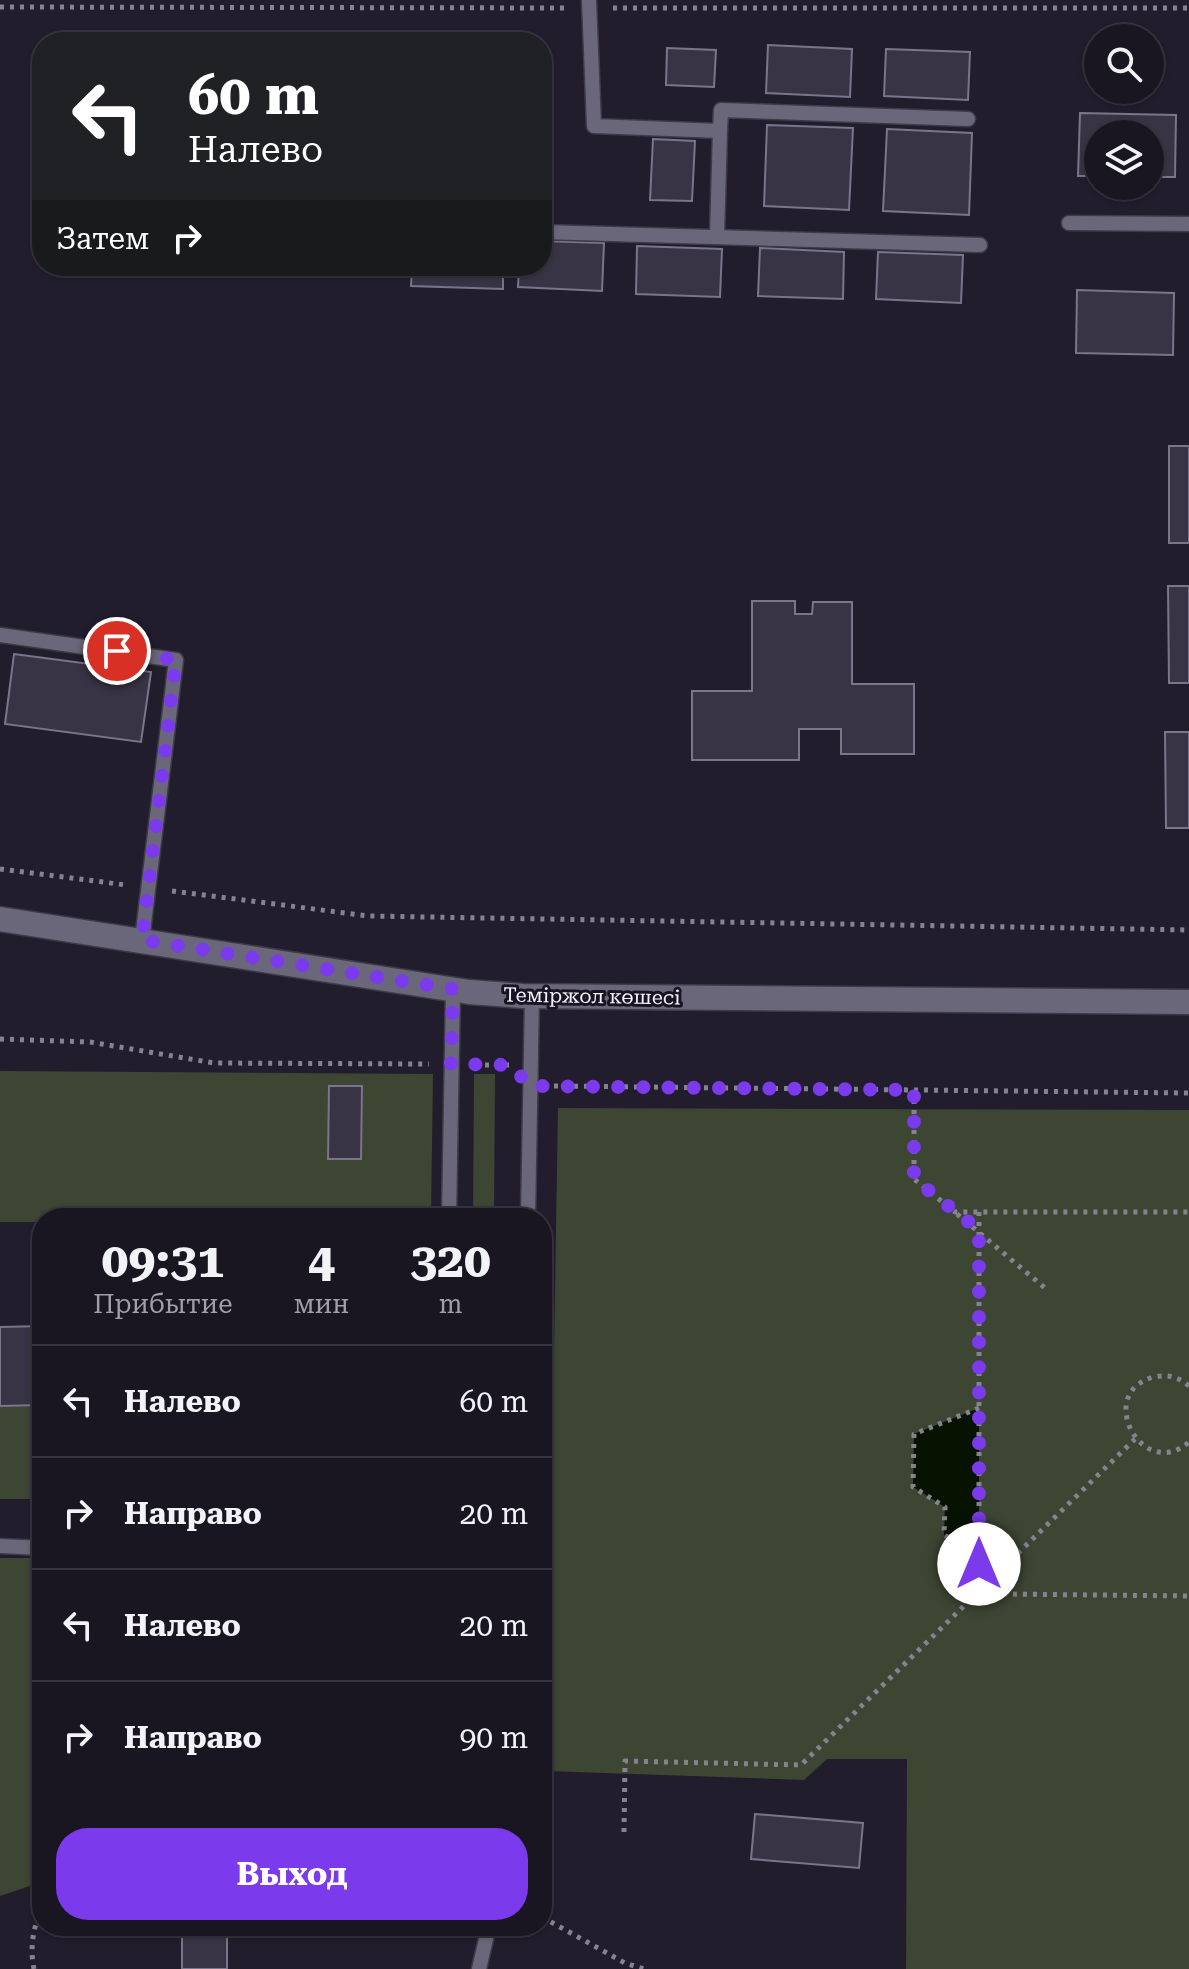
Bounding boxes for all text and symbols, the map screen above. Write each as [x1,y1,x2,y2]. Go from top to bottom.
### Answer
map controls [1084,24,1164,200]
button: search [1084,24,1164,104]
text: 60 m [188,62,319,128]
icon: left [56,64,160,168]
button: layers [1084,120,1164,200]
text: Налево [188,129,323,171]
icon: right [165,216,209,260]
text: Затем [56,221,149,256]
pin [83,617,151,685]
icon: arrive [95,629,139,673]
street label: Теміржол көшесі [503,982,681,1010]
text: 09:31 [102,1233,224,1289]
text: 4 [308,1233,335,1289]
text: 320 [410,1233,491,1289]
text: Прибытие [93,1289,233,1319]
text: мин [294,1289,349,1319]
text: m [439,1289,462,1319]
icon: left [56,1379,100,1423]
text: Налево [124,1384,241,1419]
text: 60 m [459,1384,528,1419]
icon: right [56,1491,100,1535]
text: Направо [124,1496,262,1531]
text: 20 m [459,1496,528,1531]
position arrow [937,1522,1021,1606]
icon: left [56,1603,100,1647]
text: Налево [124,1608,241,1643]
text: 20 m [459,1608,528,1643]
icon: right [56,1715,100,1759]
text: Направо [124,1720,262,1755]
text: 90 m [459,1720,528,1755]
button: Выход [56,1828,528,1920]

